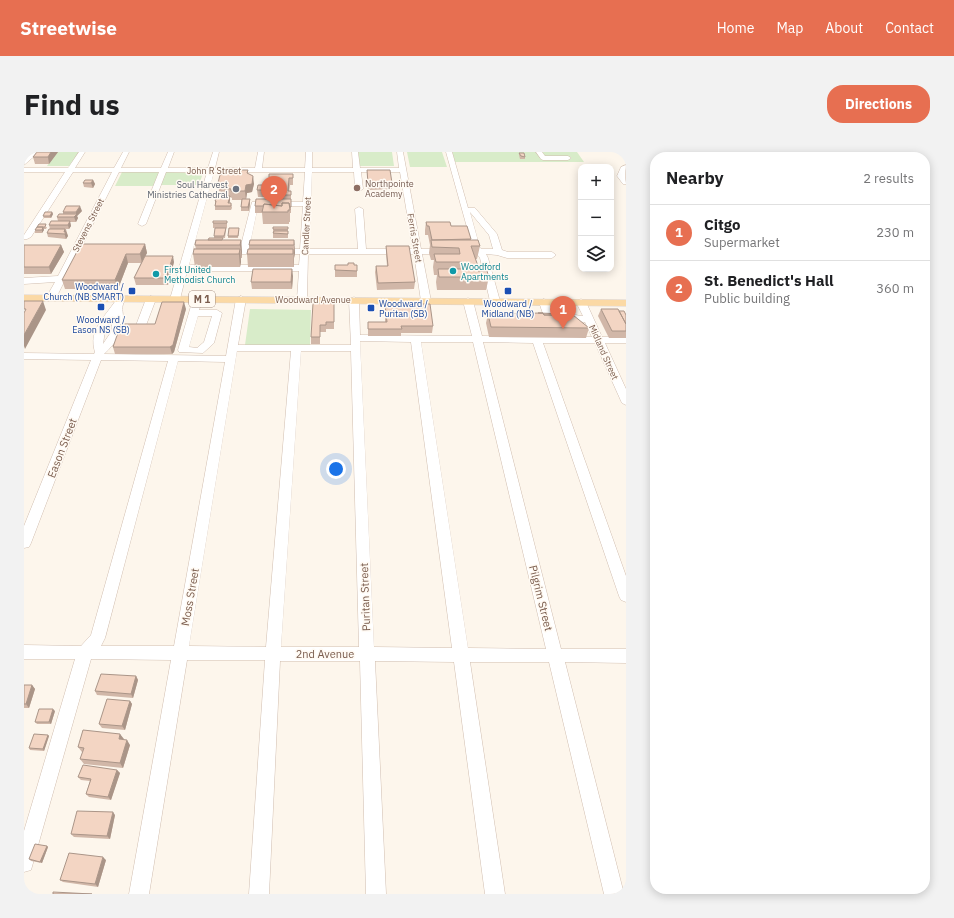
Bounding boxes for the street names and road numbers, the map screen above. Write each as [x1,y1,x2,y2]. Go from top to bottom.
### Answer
street label: John R Street [187,165,241,176]
street label: Stevens Street [70,196,106,254]
street label: Candler Street [299,197,313,255]
street label: Ferris Street [405,213,425,263]
road number: M 1 [189,291,215,307]
street label: Woodward Avenue [275,294,351,305]
street label: Midland Street [587,323,621,381]
street label: Eason Street [44,416,80,480]
street label: Puritan Street [357,562,373,631]
street label: Pilgrim Street [526,564,556,633]
street label: Moss Street [178,567,202,627]
street label: 2nd Avenue [296,647,354,661]

